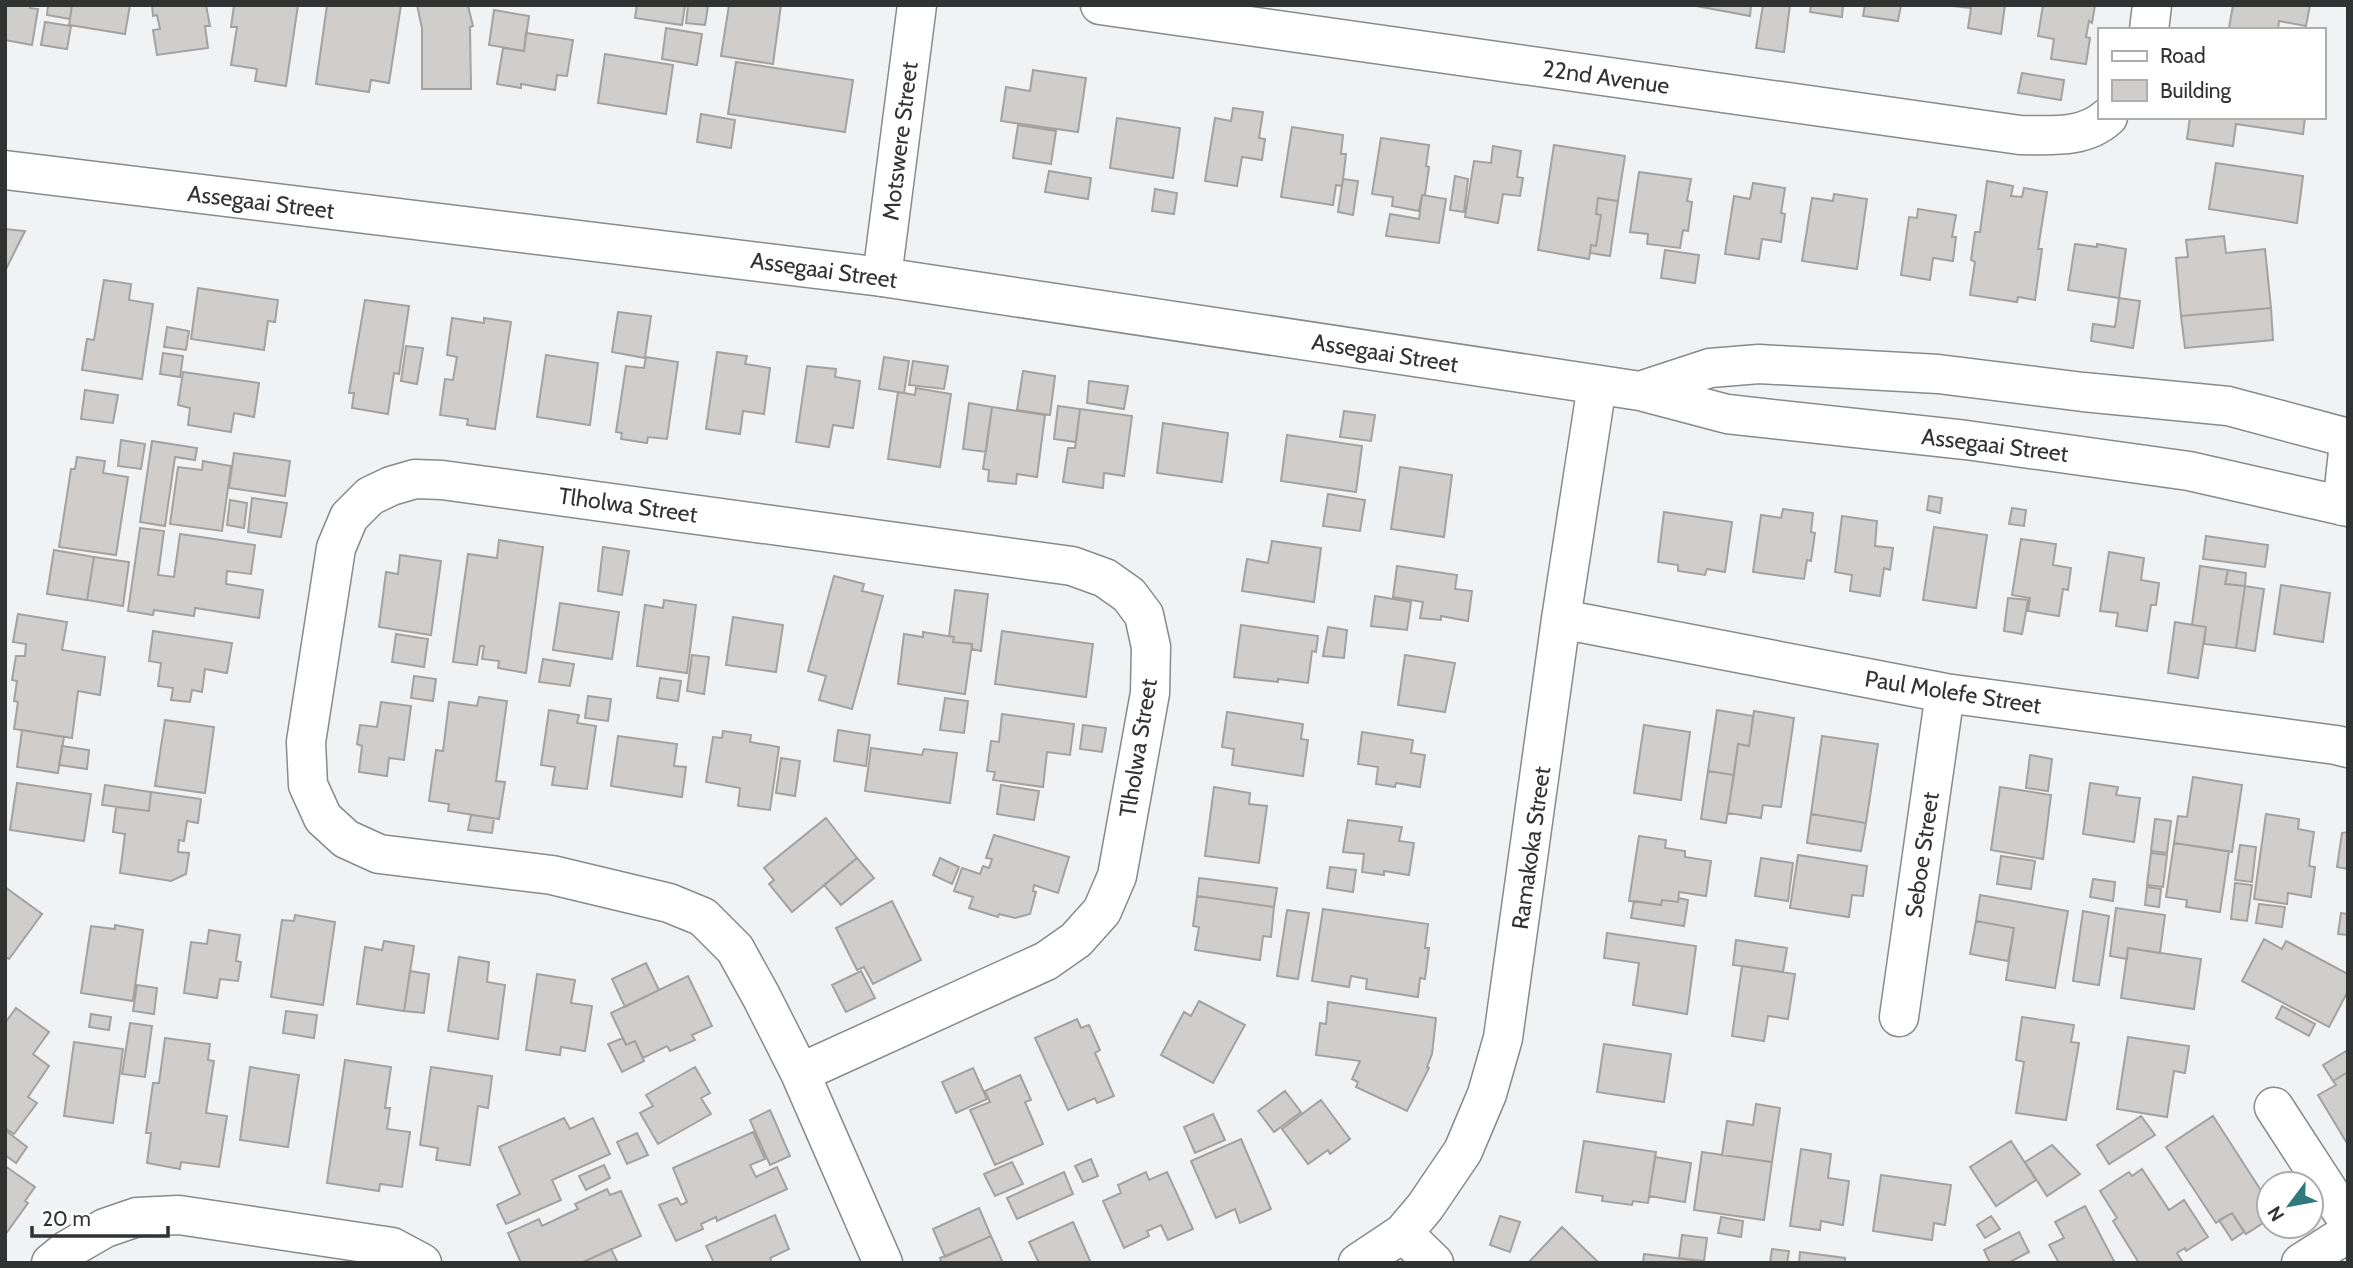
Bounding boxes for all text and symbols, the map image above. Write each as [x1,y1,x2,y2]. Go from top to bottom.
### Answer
legend [2098,28,2325,119]
text: Road [2160,43,2206,68]
street label: 22nd Avenue [1541,54,1671,100]
street label: Motswere Street [876,60,924,222]
text: Building [2160,78,2232,103]
street label: Assegaai Street [186,179,336,225]
street label: Assegaai Street [749,246,899,294]
street label: Assegaai Street [1310,328,1460,378]
street label: Assegaai Street [1920,422,2070,468]
street label: Tlholwa Street [557,481,699,529]
street label: Paul Molefe Street [1863,664,2043,720]
street label: Tlholwa Street [1113,676,1163,819]
street label: Ramakoka Street [1506,765,1556,931]
street label: Seboe Street [1899,790,1945,920]
north arrow [2255,1170,2325,1240]
scale bar [32,1194,168,1238]
text: N [2263,1202,2289,1226]
text: 20 m [42,1206,91,1231]

